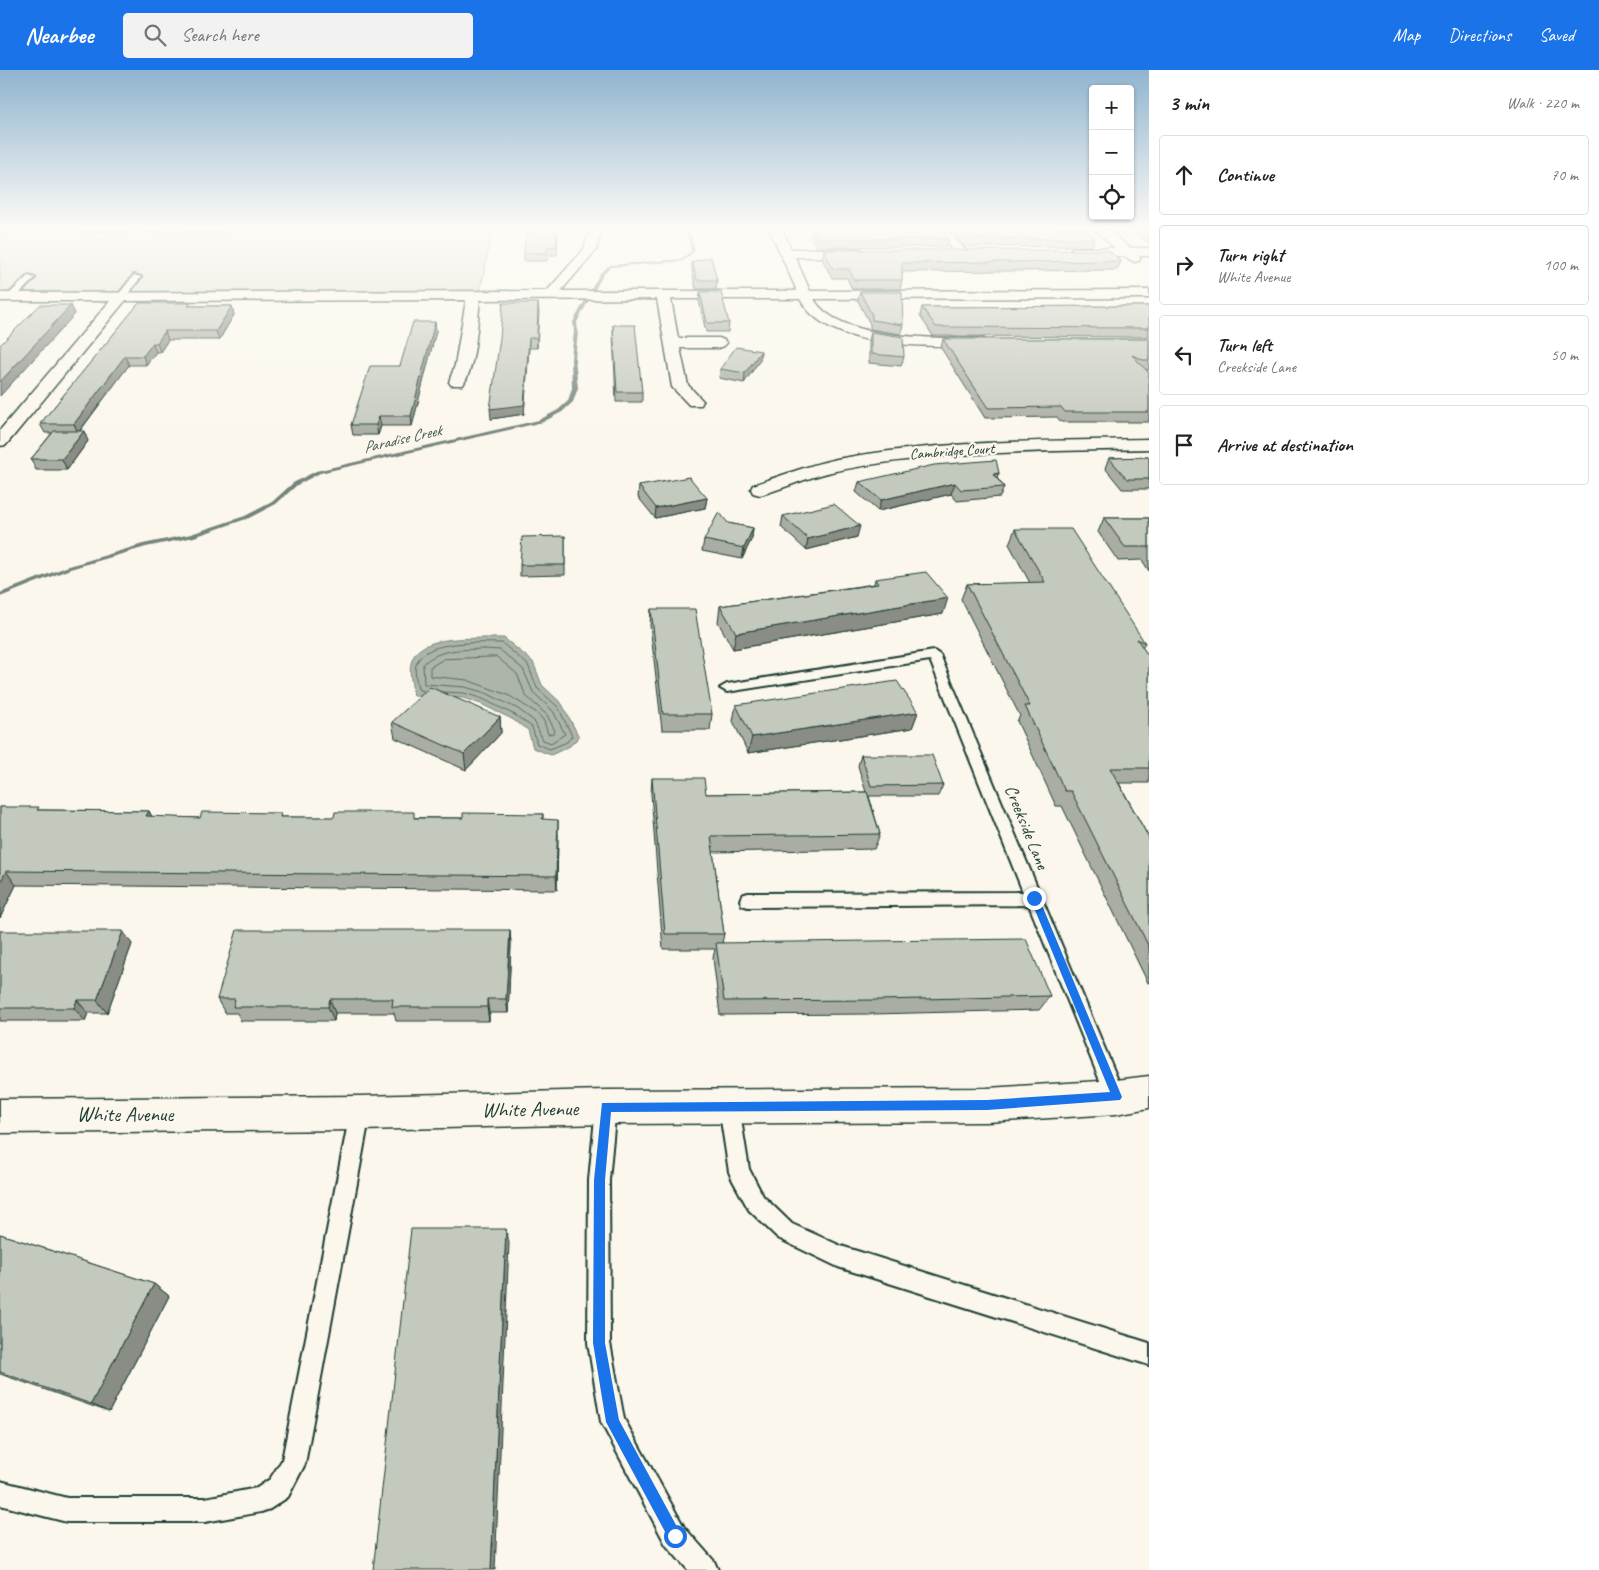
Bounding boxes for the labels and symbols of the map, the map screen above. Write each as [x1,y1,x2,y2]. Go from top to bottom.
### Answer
water label: Paradise Creek [361,420,446,458]
street label: Cambridge Court [909,439,997,464]
street label: Creekside Lane [1000,782,1054,873]
route end [1023,887,1046,910]
street label: White Avenue [482,1095,580,1123]
street label: White Avenue [77,1101,174,1127]
route start [664,1525,687,1548]

